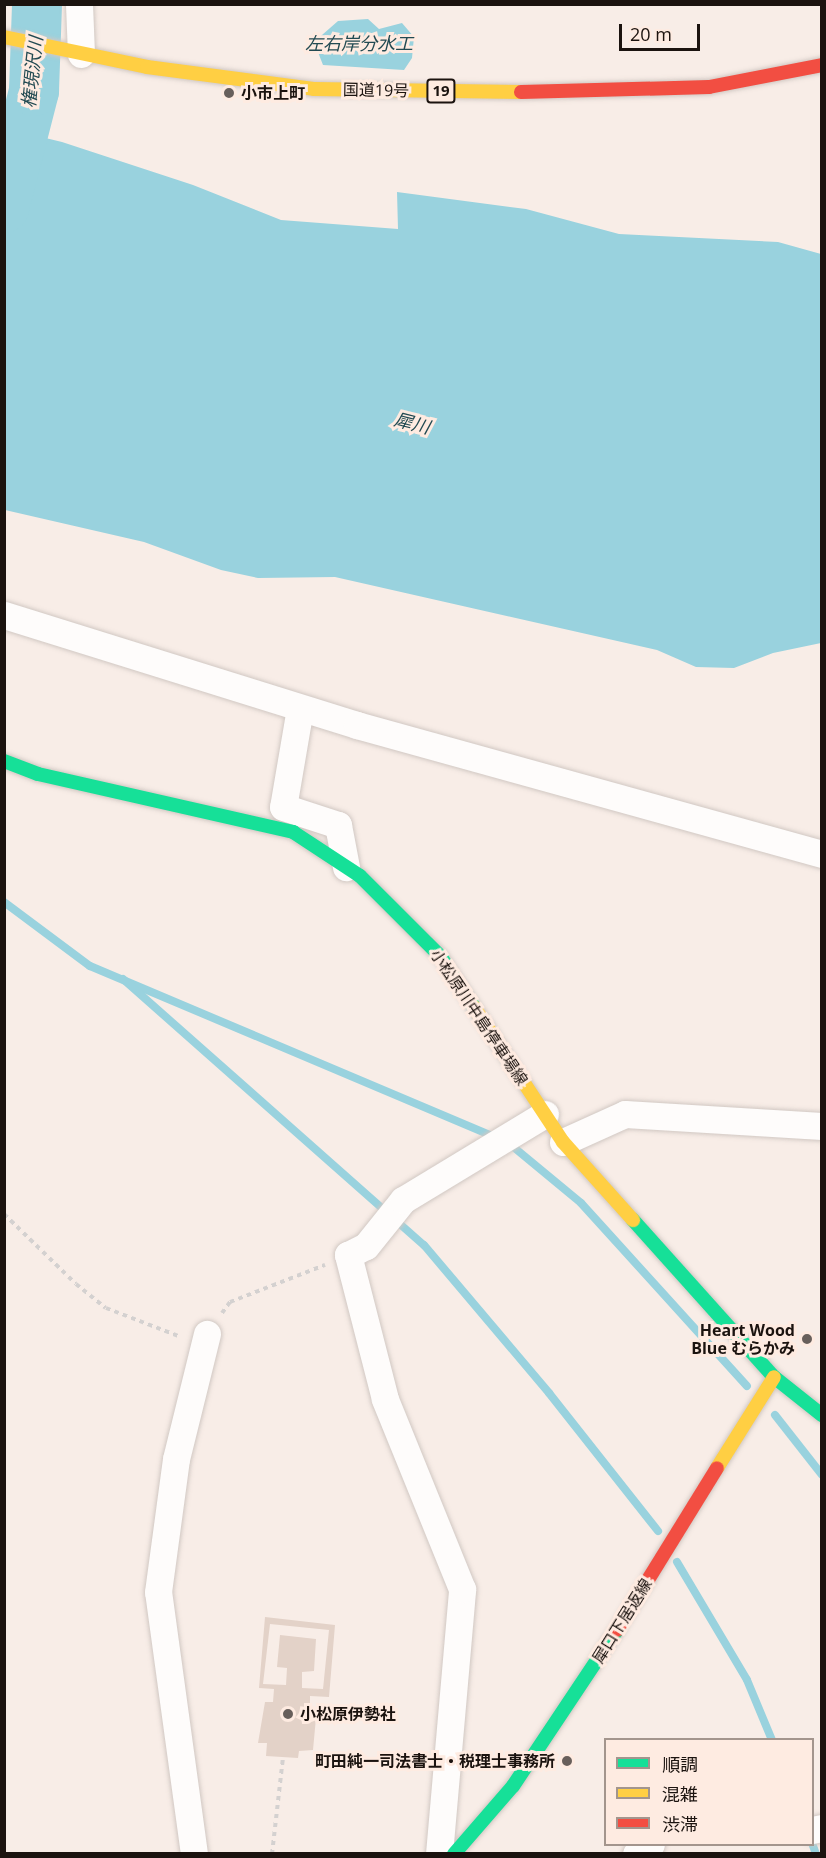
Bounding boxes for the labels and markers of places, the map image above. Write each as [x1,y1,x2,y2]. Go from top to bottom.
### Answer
place label: 小市上町 [241,83,305,103]
marker: 小市上町 [222,86,236,100]
place label: Heart Wood Blue むらかみ [691,1320,795,1358]
marker: Heart Wood Blue むらかみ [800,1332,814,1346]
place label: 小松原伊勢社 [300,1704,396,1724]
marker: 小松原伊勢社 [281,1707,295,1721]
place label: 町田純一司法書士・税理士事務所 [315,1751,555,1771]
marker: 町田純一司法書士・税理士事務所 [560,1754,574,1768]

